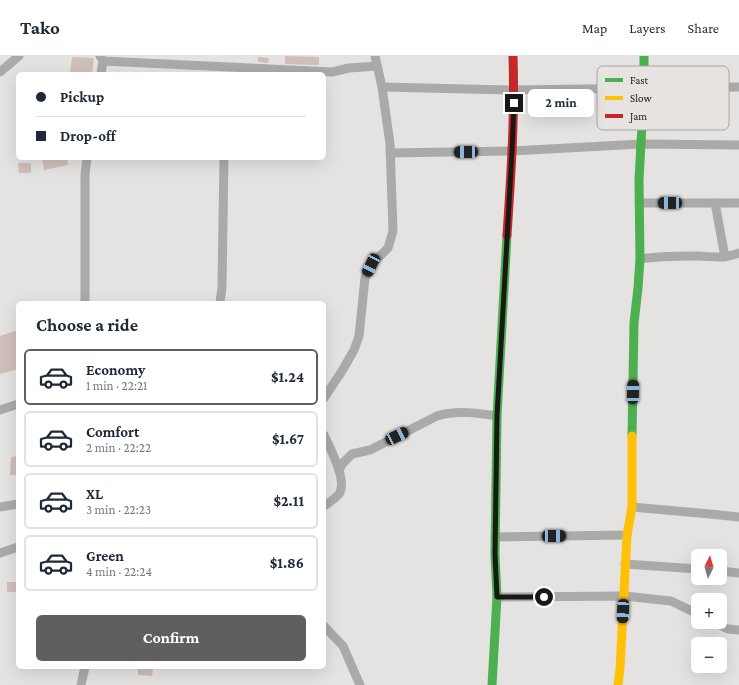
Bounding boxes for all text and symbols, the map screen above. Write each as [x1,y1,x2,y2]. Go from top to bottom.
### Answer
text: Tako [20,17,60,38]
text: Map [582,20,607,36]
text: Layers [629,20,666,36]
text: Share [688,20,719,36]
legend [597,66,729,130]
text: Fast [630,74,649,86]
text: Pickup [60,89,104,105]
callout: 2 min [528,89,594,117]
text: Slow [630,92,652,104]
route end [505,94,523,112]
text: 2 min [545,95,577,110]
text: Jam [629,110,647,123]
text: Drop-off [60,128,116,144]
car [454,146,478,158]
car [658,197,682,209]
car [360,252,382,278]
text: Choose a ride [36,315,138,335]
icon: car [38,359,74,395]
text: Economy [86,362,145,378]
text: $1.24 [271,369,304,385]
text: 1 min · 22:21 [86,378,147,393]
car [627,380,639,404]
icon: car [38,421,74,457]
text: Comfort [86,424,140,440]
car [384,425,410,447]
text: $1.67 [272,431,304,447]
text: 2 min · 22:22 [86,440,151,455]
icon: car [38,483,74,519]
text: XL [86,486,103,502]
text: $2.11 [273,493,304,509]
text: 3 min · 22:23 [86,502,151,517]
car [542,530,566,542]
icon: car [38,545,74,581]
text: Green [86,548,124,564]
north arrow [691,549,727,585]
map controls [691,549,727,673]
text: $1.86 [270,555,304,571]
text: 4 min · 22:24 [86,564,152,579]
route start [535,588,553,606]
button: + [691,593,727,629]
car [616,599,630,623]
button: Confirm [36,615,306,661]
button: − [691,637,727,673]

